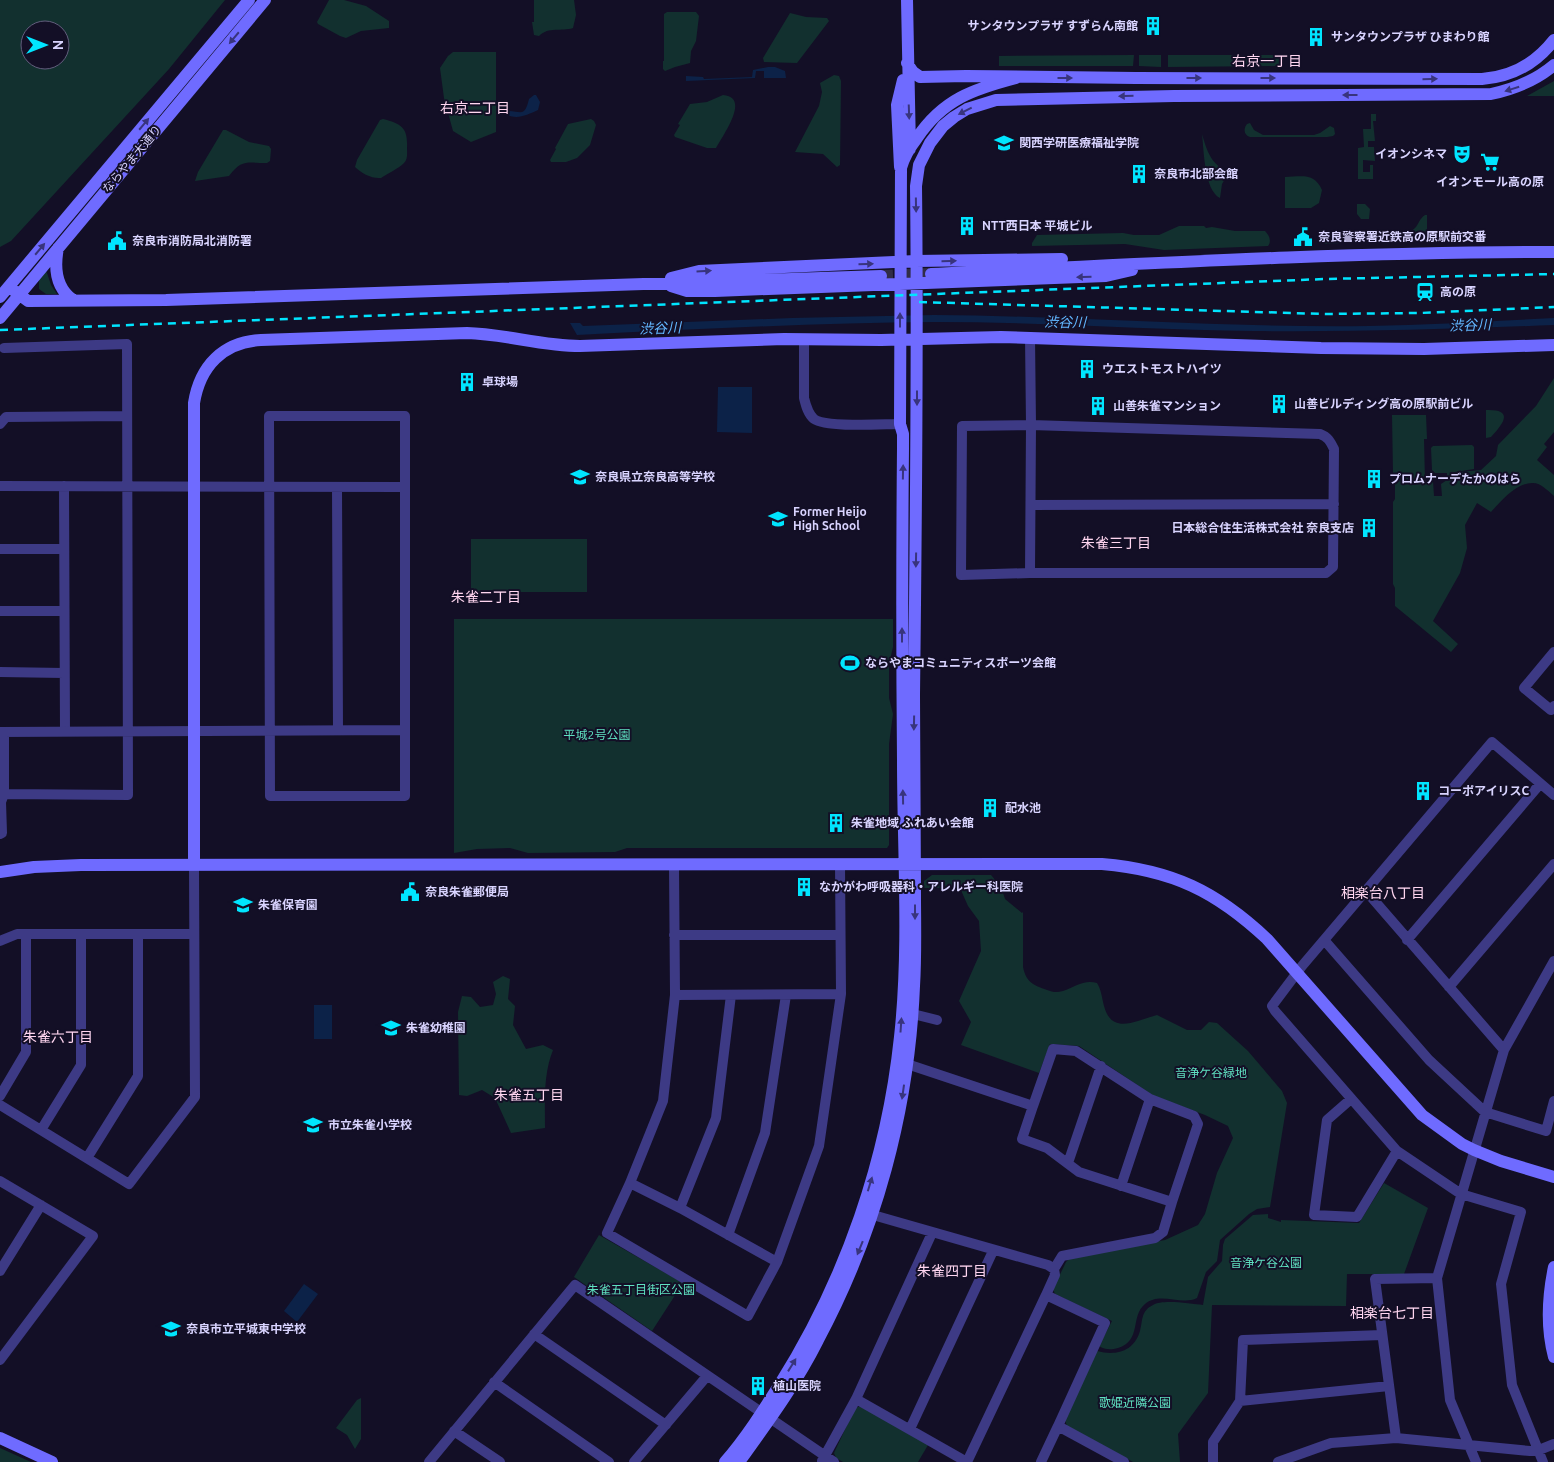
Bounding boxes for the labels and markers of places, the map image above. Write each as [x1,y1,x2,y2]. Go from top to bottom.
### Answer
building icon: サンタウンプラザ すずらん南館 [1142,15,1164,37]
place label: サンタウンプラザ すずらん南館 [968,19,1138,32]
building icon: サンタウンプラザ ひまわり館 [1305,26,1327,48]
place label: サンタウンプラザ ひまわり館 [1331,30,1490,43]
school or university icon: 関西学研医療福祉学院 [993,132,1015,154]
place label: 関西学研医療福祉学院 [1019,136,1139,149]
theatre icon: イオンシネマ [1451,143,1473,165]
place label: イオンシネマ [1375,147,1447,160]
supermarket icon: イオンモール高の原 [1479,151,1501,173]
building icon: 奈良市北部会館 [1128,163,1150,185]
place label: 奈良市北部会館 [1154,167,1238,180]
place label: イオンモール高の原 [1436,175,1544,188]
building icon: NTT西日本 平城ビル [956,215,978,237]
place label: NTT西日本 平城ビル [982,219,1093,232]
public building icon: 奈良警察署近鉄高の原駅前交番 [1292,226,1314,248]
public building icon: 奈良市消防局北消防署 [106,230,128,252]
place label: 奈良警察署近鉄高の原駅前交番 [1318,230,1487,243]
place label: 奈良市消防局北消防署 [132,234,252,247]
station icon: 高の原 [1414,281,1436,303]
place label: 高の原 [1440,285,1476,298]
building icon: ウエストモストハイツ [1076,358,1098,380]
place label: ウエストモストハイツ [1102,362,1222,375]
building icon: 卓球場 [456,371,478,393]
place label: 卓球場 [482,375,518,388]
building icon: 山善ビルディング高の原駅前ビル [1268,393,1290,415]
building icon: 山善朱雀マンション [1087,395,1109,417]
place label: 山善ビルディング高の原駅前ビル [1294,397,1473,410]
place label: 山善朱雀マンション [1113,399,1221,412]
school or university icon: 奈良県立奈良高等学校 [569,466,591,488]
building icon: プロムナーデたかのはら [1363,468,1385,490]
place label: 奈良県立奈良高等学校 [595,470,715,483]
place label: プロムナーデたかのはら [1389,472,1521,485]
place label: Former Heijo High School [793,505,867,532]
school or university icon: Former Heijo High School [767,508,789,530]
building icon: 日本総合住生活株式会社 奈良支店 [1358,517,1380,539]
place label: 日本総合住生活株式会社 奈良支店 [1171,521,1354,534]
sports icon: ならやまコミュニティスポーツ会館 [839,652,861,674]
place label: ならやまコミュニティスポーツ会館 [865,656,1056,669]
building icon: コーポアイリスC [1412,780,1434,802]
place label: コーポアイリスC [1438,784,1529,797]
building icon: 配水池 [979,797,1001,819]
place label: 配水池 [1005,801,1041,814]
building icon: 朱雀地域 ふれあい会館 [825,812,847,834]
place label: 朱雀地域 ふれあい会館 [851,816,974,829]
building icon: なかがわ呼吸器科・アレルギー科医院 [793,876,815,898]
place label: なかがわ呼吸器科・アレルギー科医院 [819,880,1023,893]
public building icon: 奈良朱雀郵便局 [399,881,421,903]
place label: 奈良朱雀郵便局 [425,885,509,898]
school or university icon: 朱雀保育園 [232,894,254,916]
place label: 朱雀保育園 [258,898,318,911]
school or university icon: 朱雀幼稚園 [380,1017,402,1039]
place label: 朱雀幼稚園 [406,1021,466,1034]
school or university icon: 市立朱雀小学校 [302,1114,324,1136]
place label: 市立朱雀小学校 [328,1118,412,1131]
school or university icon: 奈良市立平城東中学校 [160,1318,182,1340]
place label: 奈良市立平城東中学校 [186,1322,306,1335]
building icon: 植山医院 [747,1375,769,1397]
place label: 植山医院 [773,1379,821,1392]

